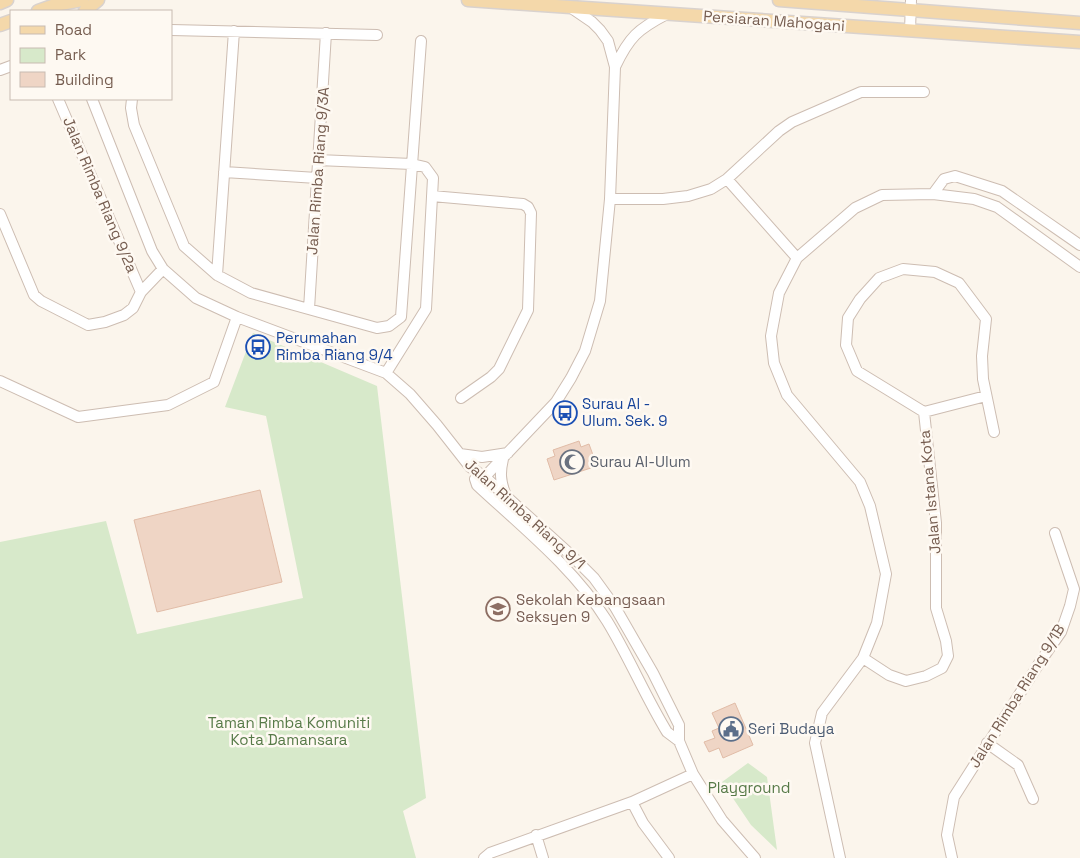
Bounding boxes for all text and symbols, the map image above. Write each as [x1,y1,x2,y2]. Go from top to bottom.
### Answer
street label: Persiaran Mahogani [703,6,845,35]
legend [10,10,172,100]
text: Road [55,20,92,39]
text: Park [55,45,86,64]
text: Building [55,70,114,89]
street label: Jalan Rimba Riang 9/3A [302,86,333,256]
street label: Jalan Rimba Riang 9/2a [59,114,142,276]
place label: Perumahan Rimba Riang 9/4 [276,328,393,364]
bus stop icon: Perumahan Rimba Riang 9/4 [245,334,271,360]
place label: Surau Al - Ulum. Sek. 9 [582,394,667,430]
bus stop icon: Surau Al - Ulum. Sek. 9 [552,400,578,426]
street label: Jalan Istana Kota [915,429,944,555]
mosque icon: Surau Al-Ulum [559,449,585,475]
place label: Surau Al-Ulum [590,452,691,471]
street label: Jalan Rimba Riang 9/1 [461,454,590,573]
place label: Sekolah Kebangsaan Seksyen 9 [516,590,666,626]
school or university icon: Sekolah Kebangsaan Seksyen 9 [485,596,511,622]
street label: Jalan Rimba Riang 9/1B [965,620,1069,771]
park label: Taman Rimba Komuniti Kota Damansara [208,713,370,749]
public building icon: Seri Budaya [718,716,744,742]
place label: Seri Budaya [748,719,835,738]
park label: Playground [708,778,790,797]

